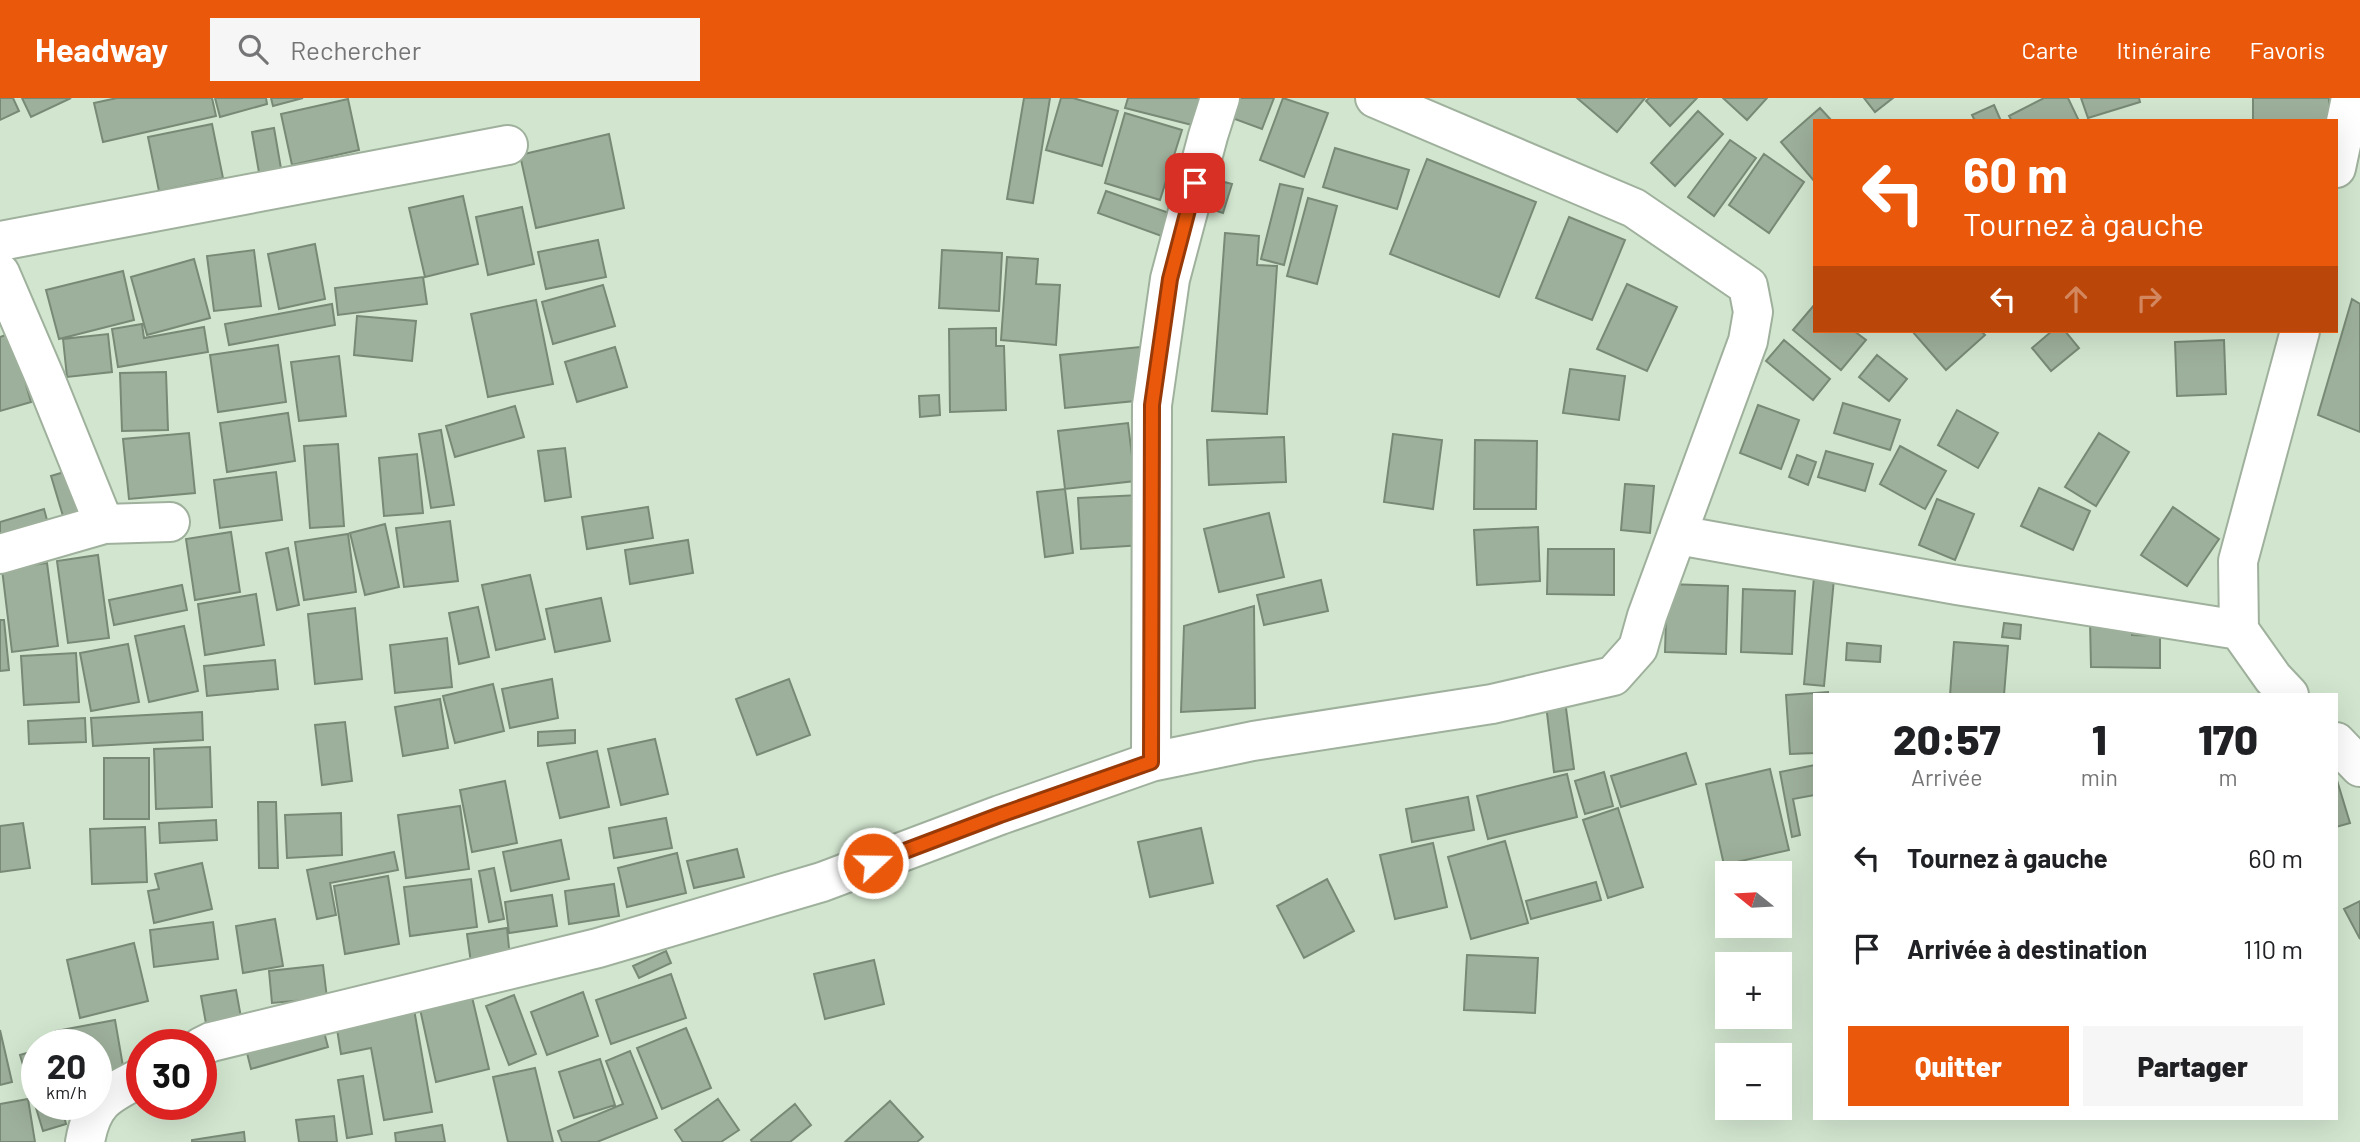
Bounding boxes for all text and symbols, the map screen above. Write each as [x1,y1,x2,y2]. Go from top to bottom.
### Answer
search box [210,18,700,81]
text: Headway [35,29,168,69]
icon: search [234,30,272,68]
text: Rechercher [290,34,421,65]
text: Carte [2022,35,2078,64]
text: Itinéraire [2116,35,2212,64]
text: Favoris [2250,35,2325,64]
text: 60 m [1963,144,2068,203]
icon: left [1848,147,1939,238]
pin [1165,153,1225,213]
icon: arrive [1176,164,1214,202]
text: Tournez à gauche [1963,204,2204,242]
icon: left [1984,280,2022,318]
icon: ahead [2057,280,2095,318]
icon: right [2130,280,2168,318]
text: 20:57 [1893,713,2001,763]
text: 1 [2092,713,2107,763]
text: 170 [2198,713,2258,763]
text: Arrivée [1911,763,1983,791]
text: min [2081,763,2118,791]
text: m [2218,763,2237,791]
position arrow [836,826,910,900]
icon: left [1848,839,1886,877]
text: Tournez à gauche [1907,842,2108,873]
text: 60 m [2248,842,2303,873]
north arrow [1715,861,1792,938]
map controls [1715,861,1792,1120]
icon: arrive [1848,930,1886,968]
text: Arrivée à destination [1907,933,2147,964]
text: 110 m [2243,933,2303,964]
button: + [1715,952,1792,1029]
button: Quitter [1848,1026,2069,1106]
button: Partager [2083,1026,2303,1106]
speed limit sign: 30 [126,1029,217,1120]
button: − [1715,1043,1792,1120]
text: 20 [47,1044,86,1086]
text: km/h [46,1081,87,1103]

